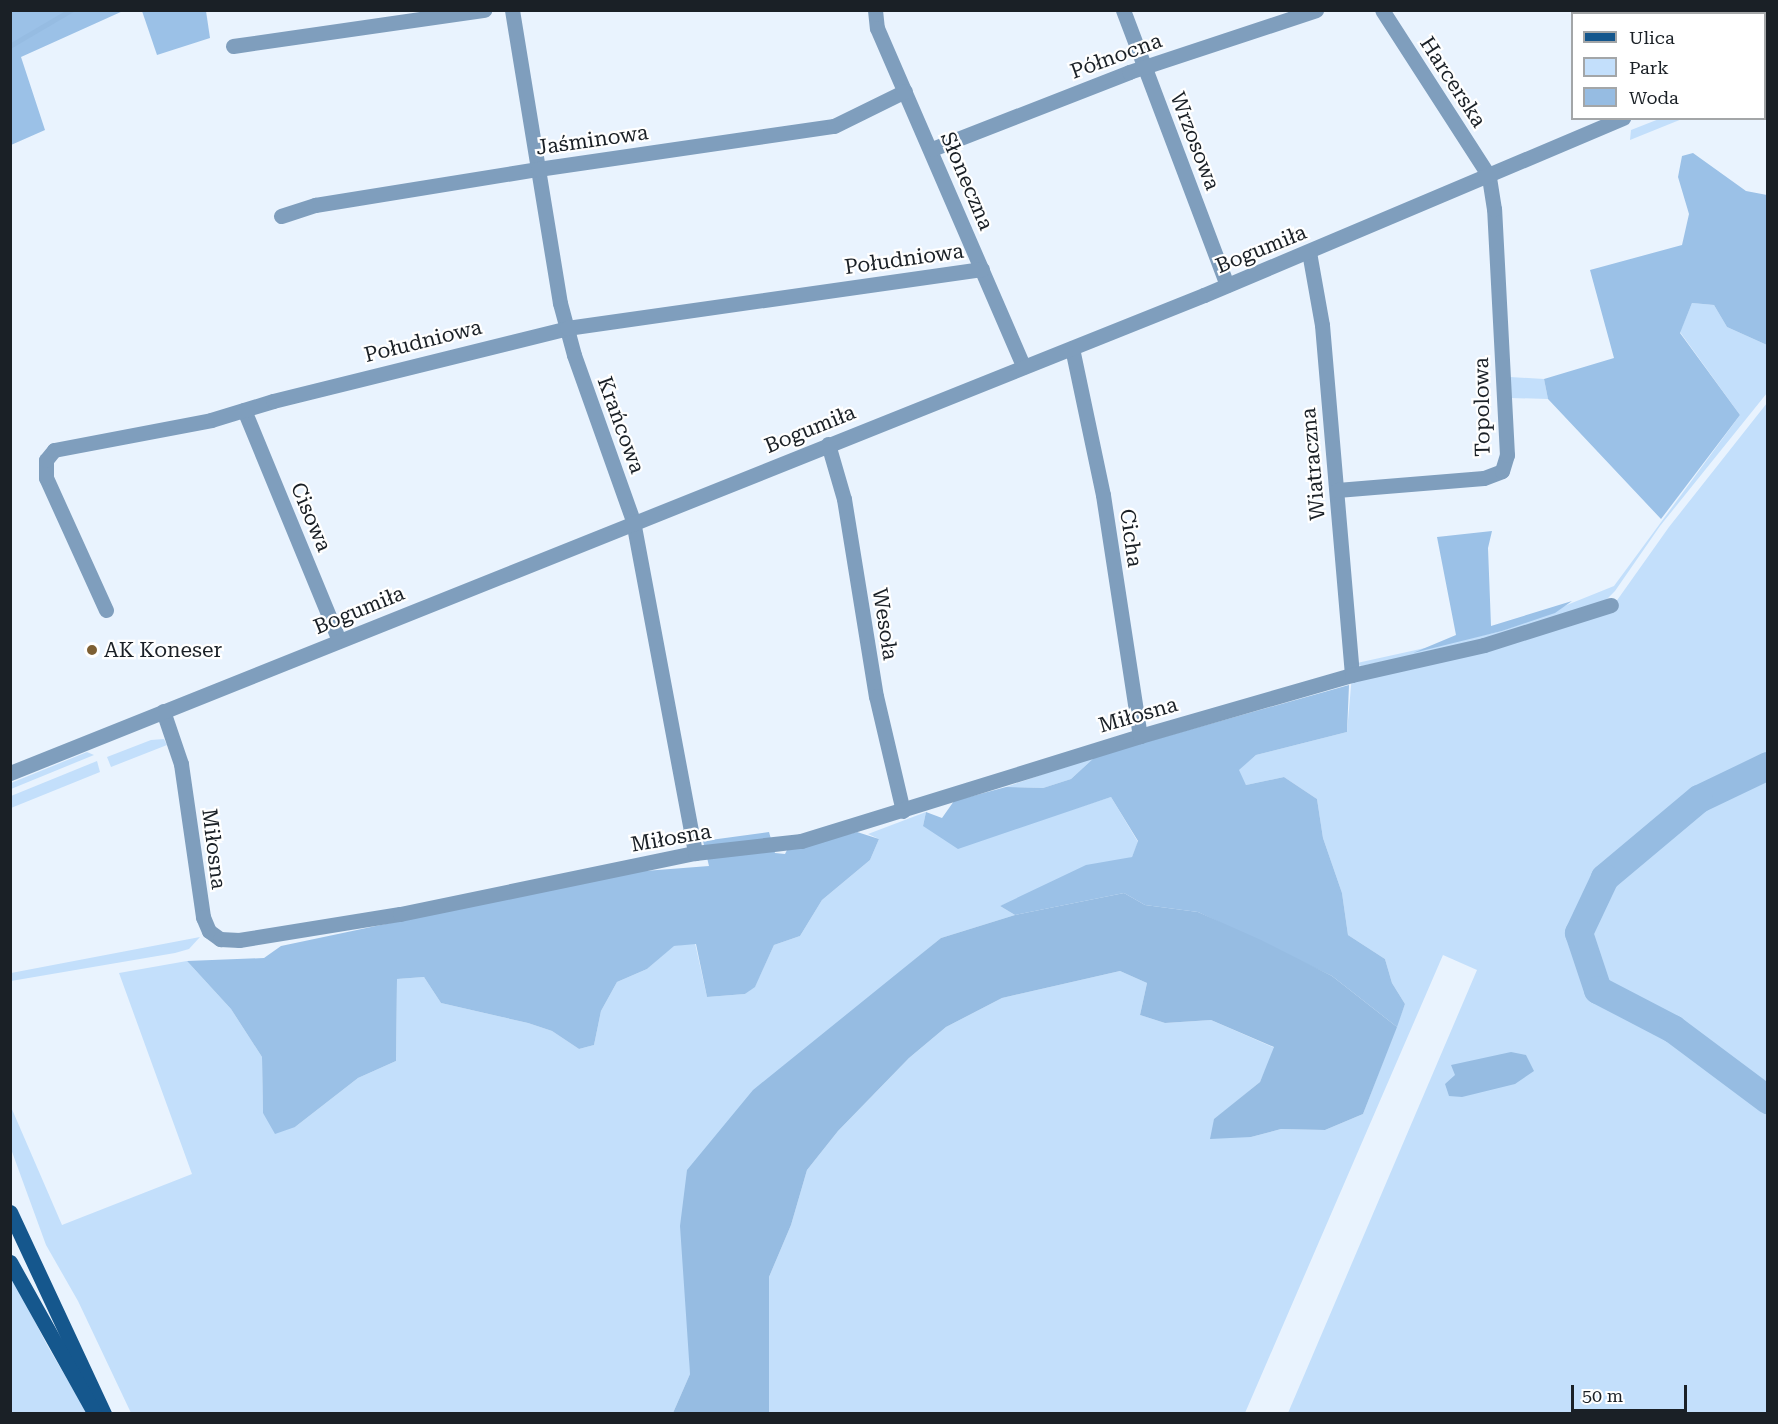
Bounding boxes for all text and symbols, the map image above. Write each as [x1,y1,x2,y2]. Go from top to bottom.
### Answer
legend [1571,12,1766,120]
text: Ulica [1629,27,1675,48]
street label: Północna [1067,28,1165,84]
street label: Harcerska [1414,32,1492,132]
text: Park [1629,57,1669,78]
text: Woda [1629,87,1679,108]
street label: Wrzosowa [1165,88,1225,194]
street label: Jaśminowa [534,120,650,160]
street label: Słoneczna [935,128,999,234]
street label: Bogumiła [1212,219,1310,279]
street label: Południowa [843,238,965,280]
street label: Południowa [362,314,484,368]
street label: Topolowa [1469,357,1495,457]
street label: Krańcowa [592,373,650,477]
street label: Bogumiła [761,399,859,459]
street label: Wiatraczna [1296,407,1330,521]
street label: Cisowa [285,479,337,555]
street label: Cicha [1114,507,1148,569]
street label: Bogumiła [310,580,408,640]
street label: Wesoła [867,586,903,662]
place label: AK Koneser [104,637,222,663]
marker: AK Koneser [85,643,99,657]
street label: Miłosna [1096,692,1180,738]
street label: Miłosna [197,807,231,891]
street label: Miłosna [629,819,713,857]
scale bar [1574,1373,1690,1411]
text: 50 m [1582,1385,1623,1406]

